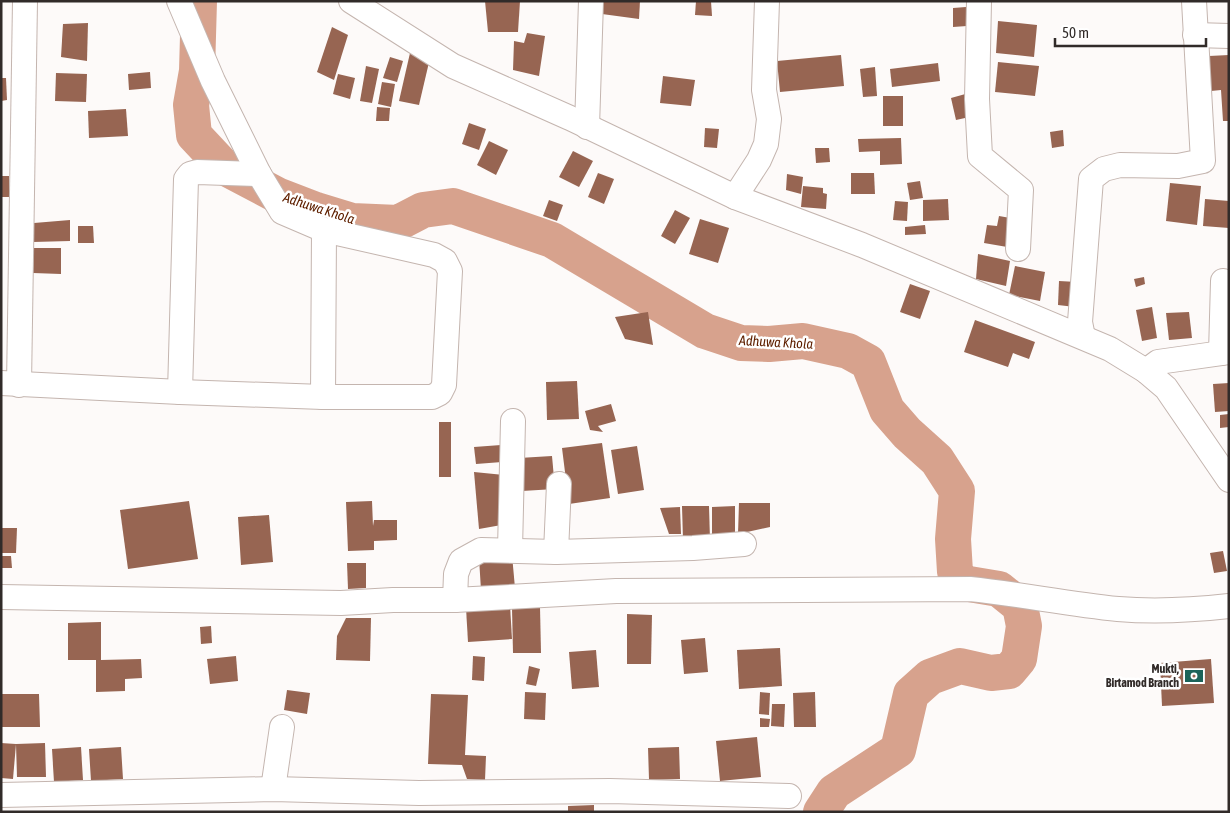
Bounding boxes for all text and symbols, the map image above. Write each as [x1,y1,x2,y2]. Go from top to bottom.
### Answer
scale bar [1055,15,1206,47]
text: 50 m [1062,24,1089,41]
water label: Adhuwa Khola [280,189,357,227]
water label: Adhuwa Khola [738,332,814,352]
place label: Mukti, Birtamod Branch [1106,662,1179,690]
bank icon: Mukti, Birtamod Branch [1183,665,1205,687]

